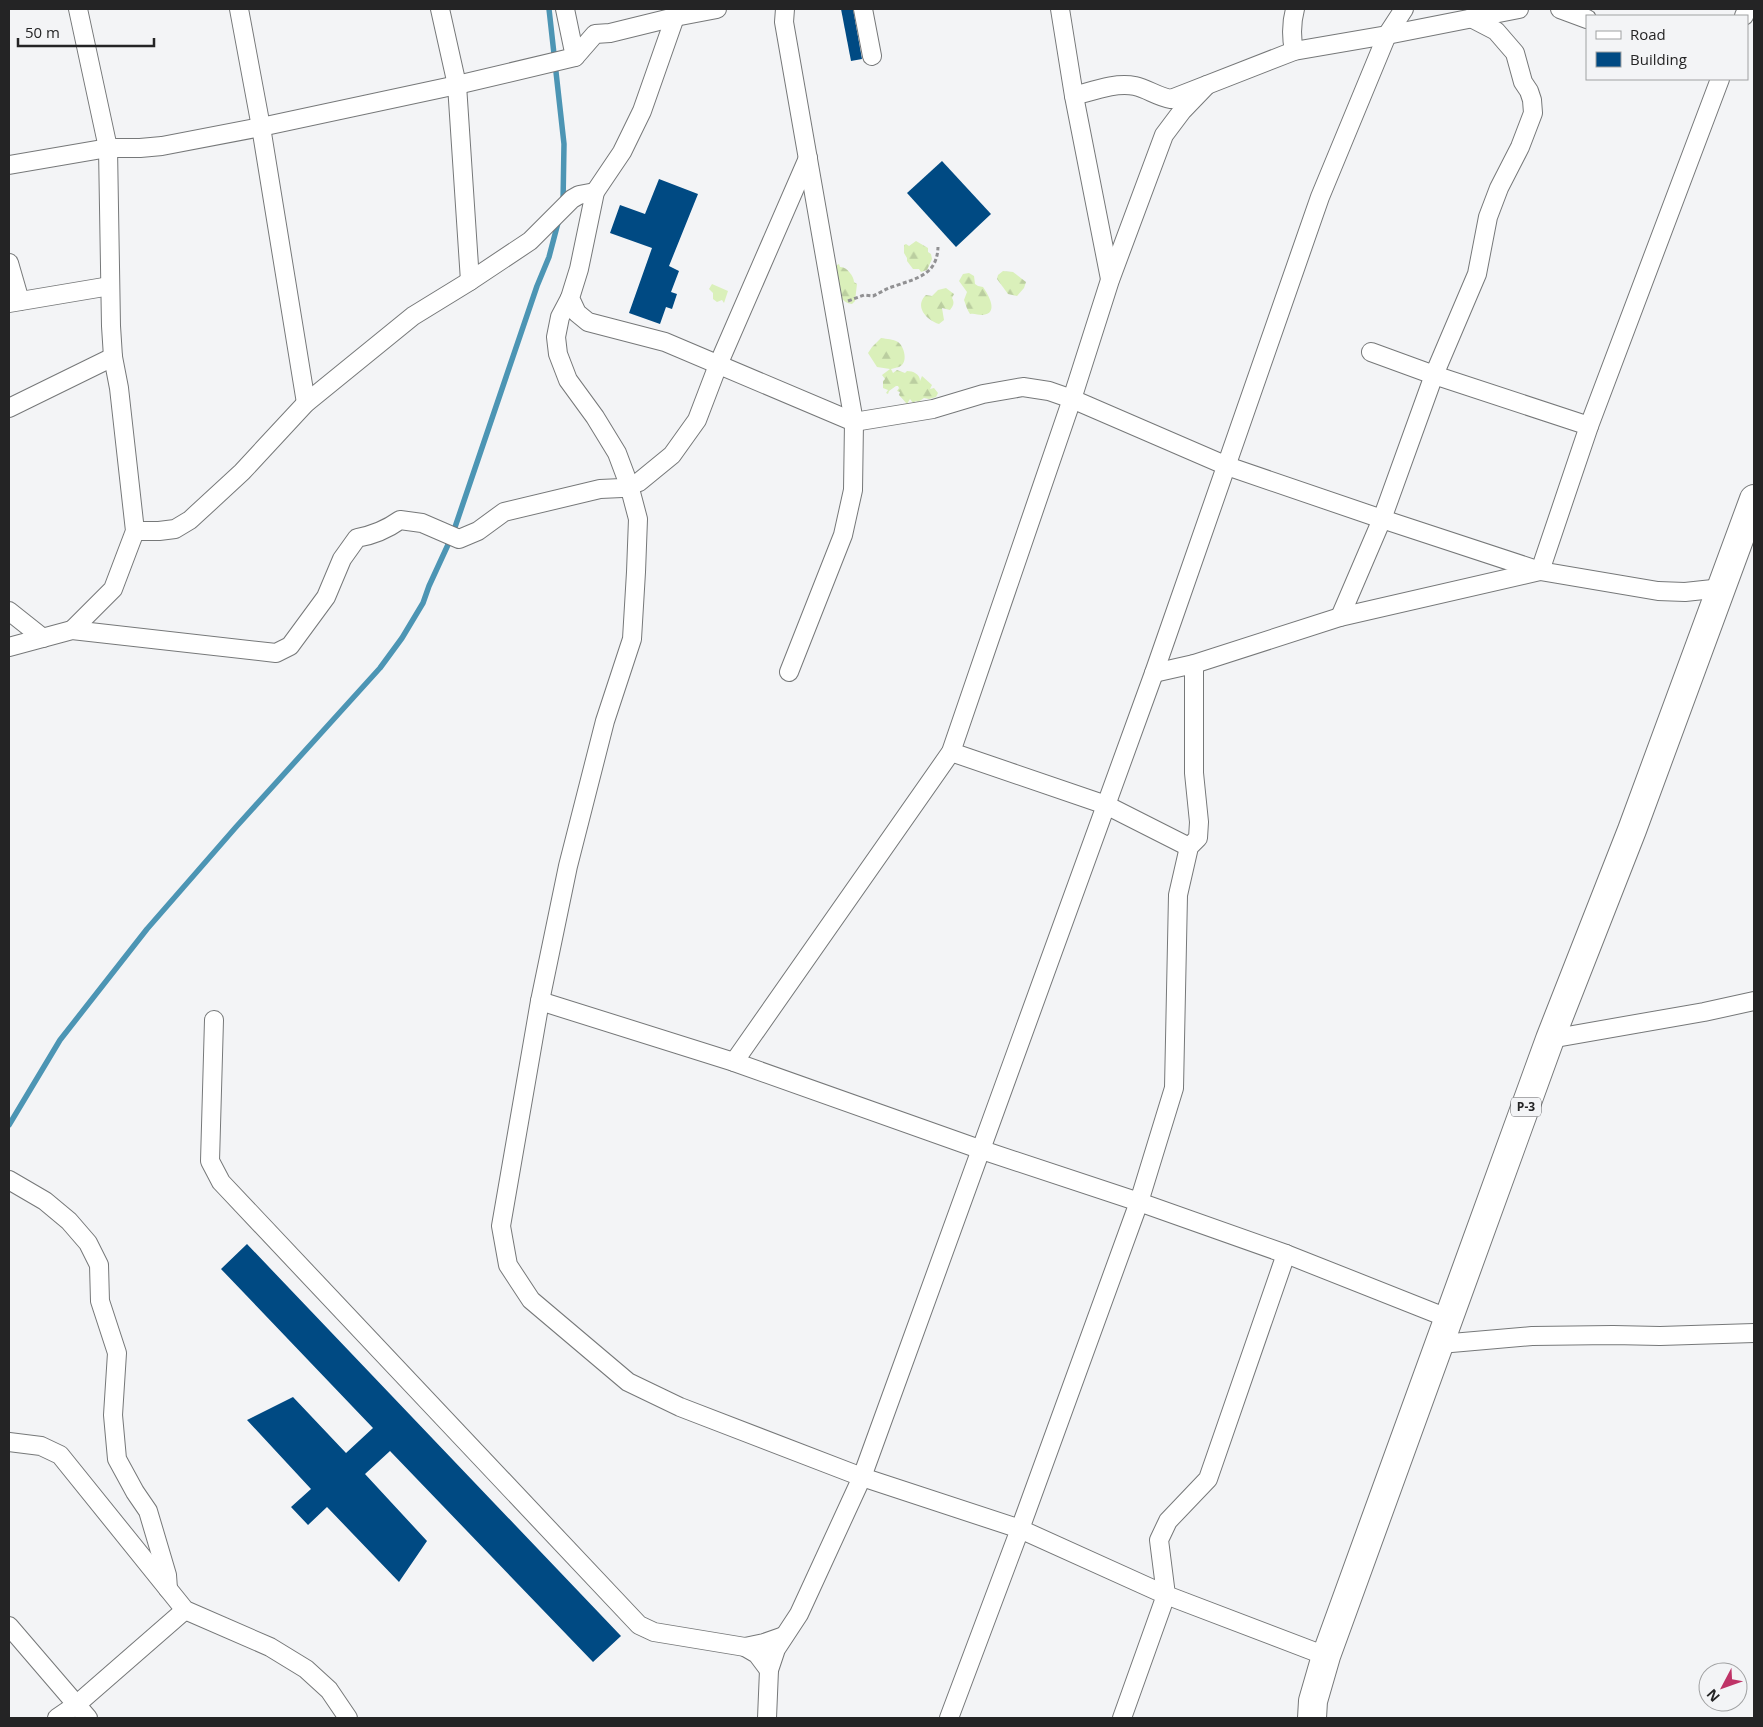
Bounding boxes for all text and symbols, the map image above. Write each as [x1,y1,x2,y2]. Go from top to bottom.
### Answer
scale bar [18,15,154,47]
legend [1586,15,1748,80]
text: 50 m [25,22,60,42]
text: Road [1630,24,1666,44]
text: Building [1630,49,1687,69]
road number: P-3 [1511,1098,1541,1116]
north arrow [1698,1662,1748,1712]
text: N [1702,1685,1724,1706]

